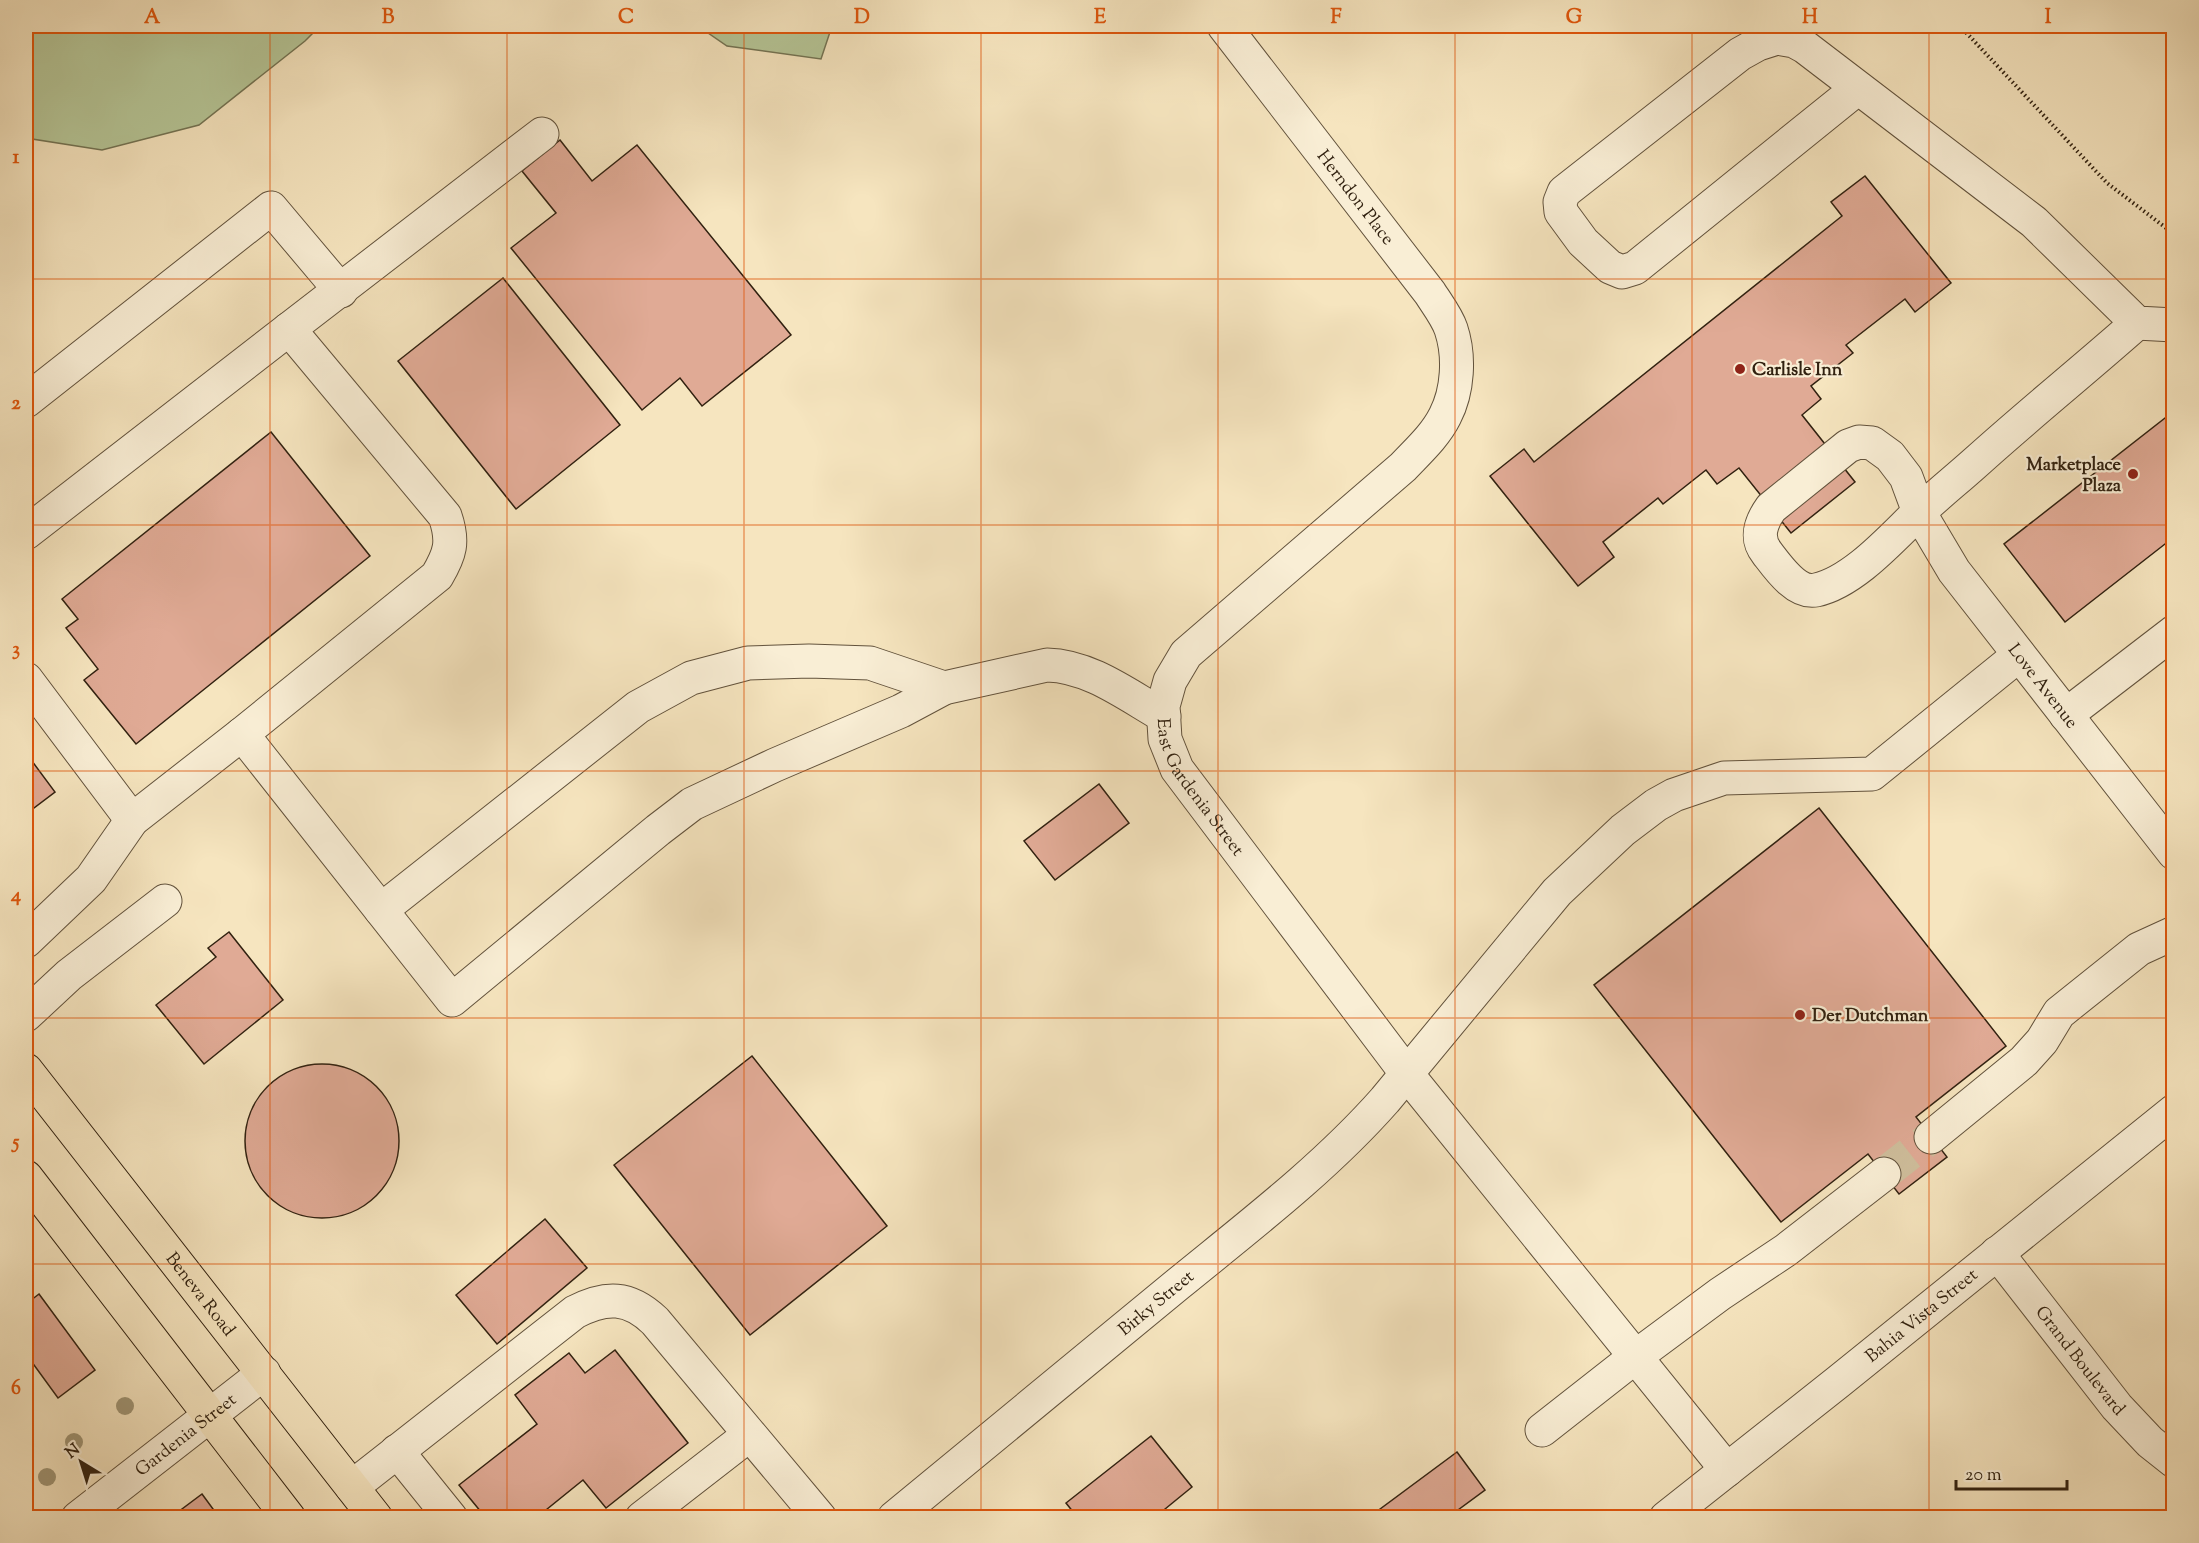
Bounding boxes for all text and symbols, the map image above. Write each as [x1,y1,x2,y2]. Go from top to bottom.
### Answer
text: A [144,4,161,33]
text: B [382,4,395,33]
text: C [618,4,634,33]
text: D [854,4,870,33]
text: E [1094,4,1107,33]
text: F [1330,4,1342,33]
text: G [1566,4,1583,33]
text: H [1802,4,1818,33]
text: I [2045,4,2052,33]
text: 1 [13,144,20,173]
street label: Herndon Place [1309,145,1399,251]
place label: Carlisle Inn [1752,358,1843,384]
marker: Carlisle Inn [1733,362,1747,376]
text: 2 [11,390,21,419]
place label: Marketplace Plaza [2026,453,2122,500]
marker: Marketplace Plaza [2126,467,2140,481]
text: 3 [12,636,20,665]
street label: Love Avenue [2000,639,2083,735]
street label: East Gardenia Street [1149,718,1249,862]
text: 4 [10,882,21,911]
place label: Der Dutchman [1812,1004,1929,1030]
marker: Der Dutchman [1793,1008,1807,1022]
text: 5 [11,1129,20,1158]
street label: Beneva Road [158,1247,240,1343]
street label: Bahia Vista Street [1860,1263,1984,1370]
street label: Birky Street [1113,1265,1201,1343]
street label: Grand Boulevard [2028,1301,2130,1423]
text: 6 [11,1375,21,1404]
street label: Gardenia Street [130,1388,243,1484]
north arrow [51,1432,111,1492]
text: N [61,1439,86,1465]
scale bar [1956,1453,2067,1491]
text: 20 m [1965,1463,2002,1489]

